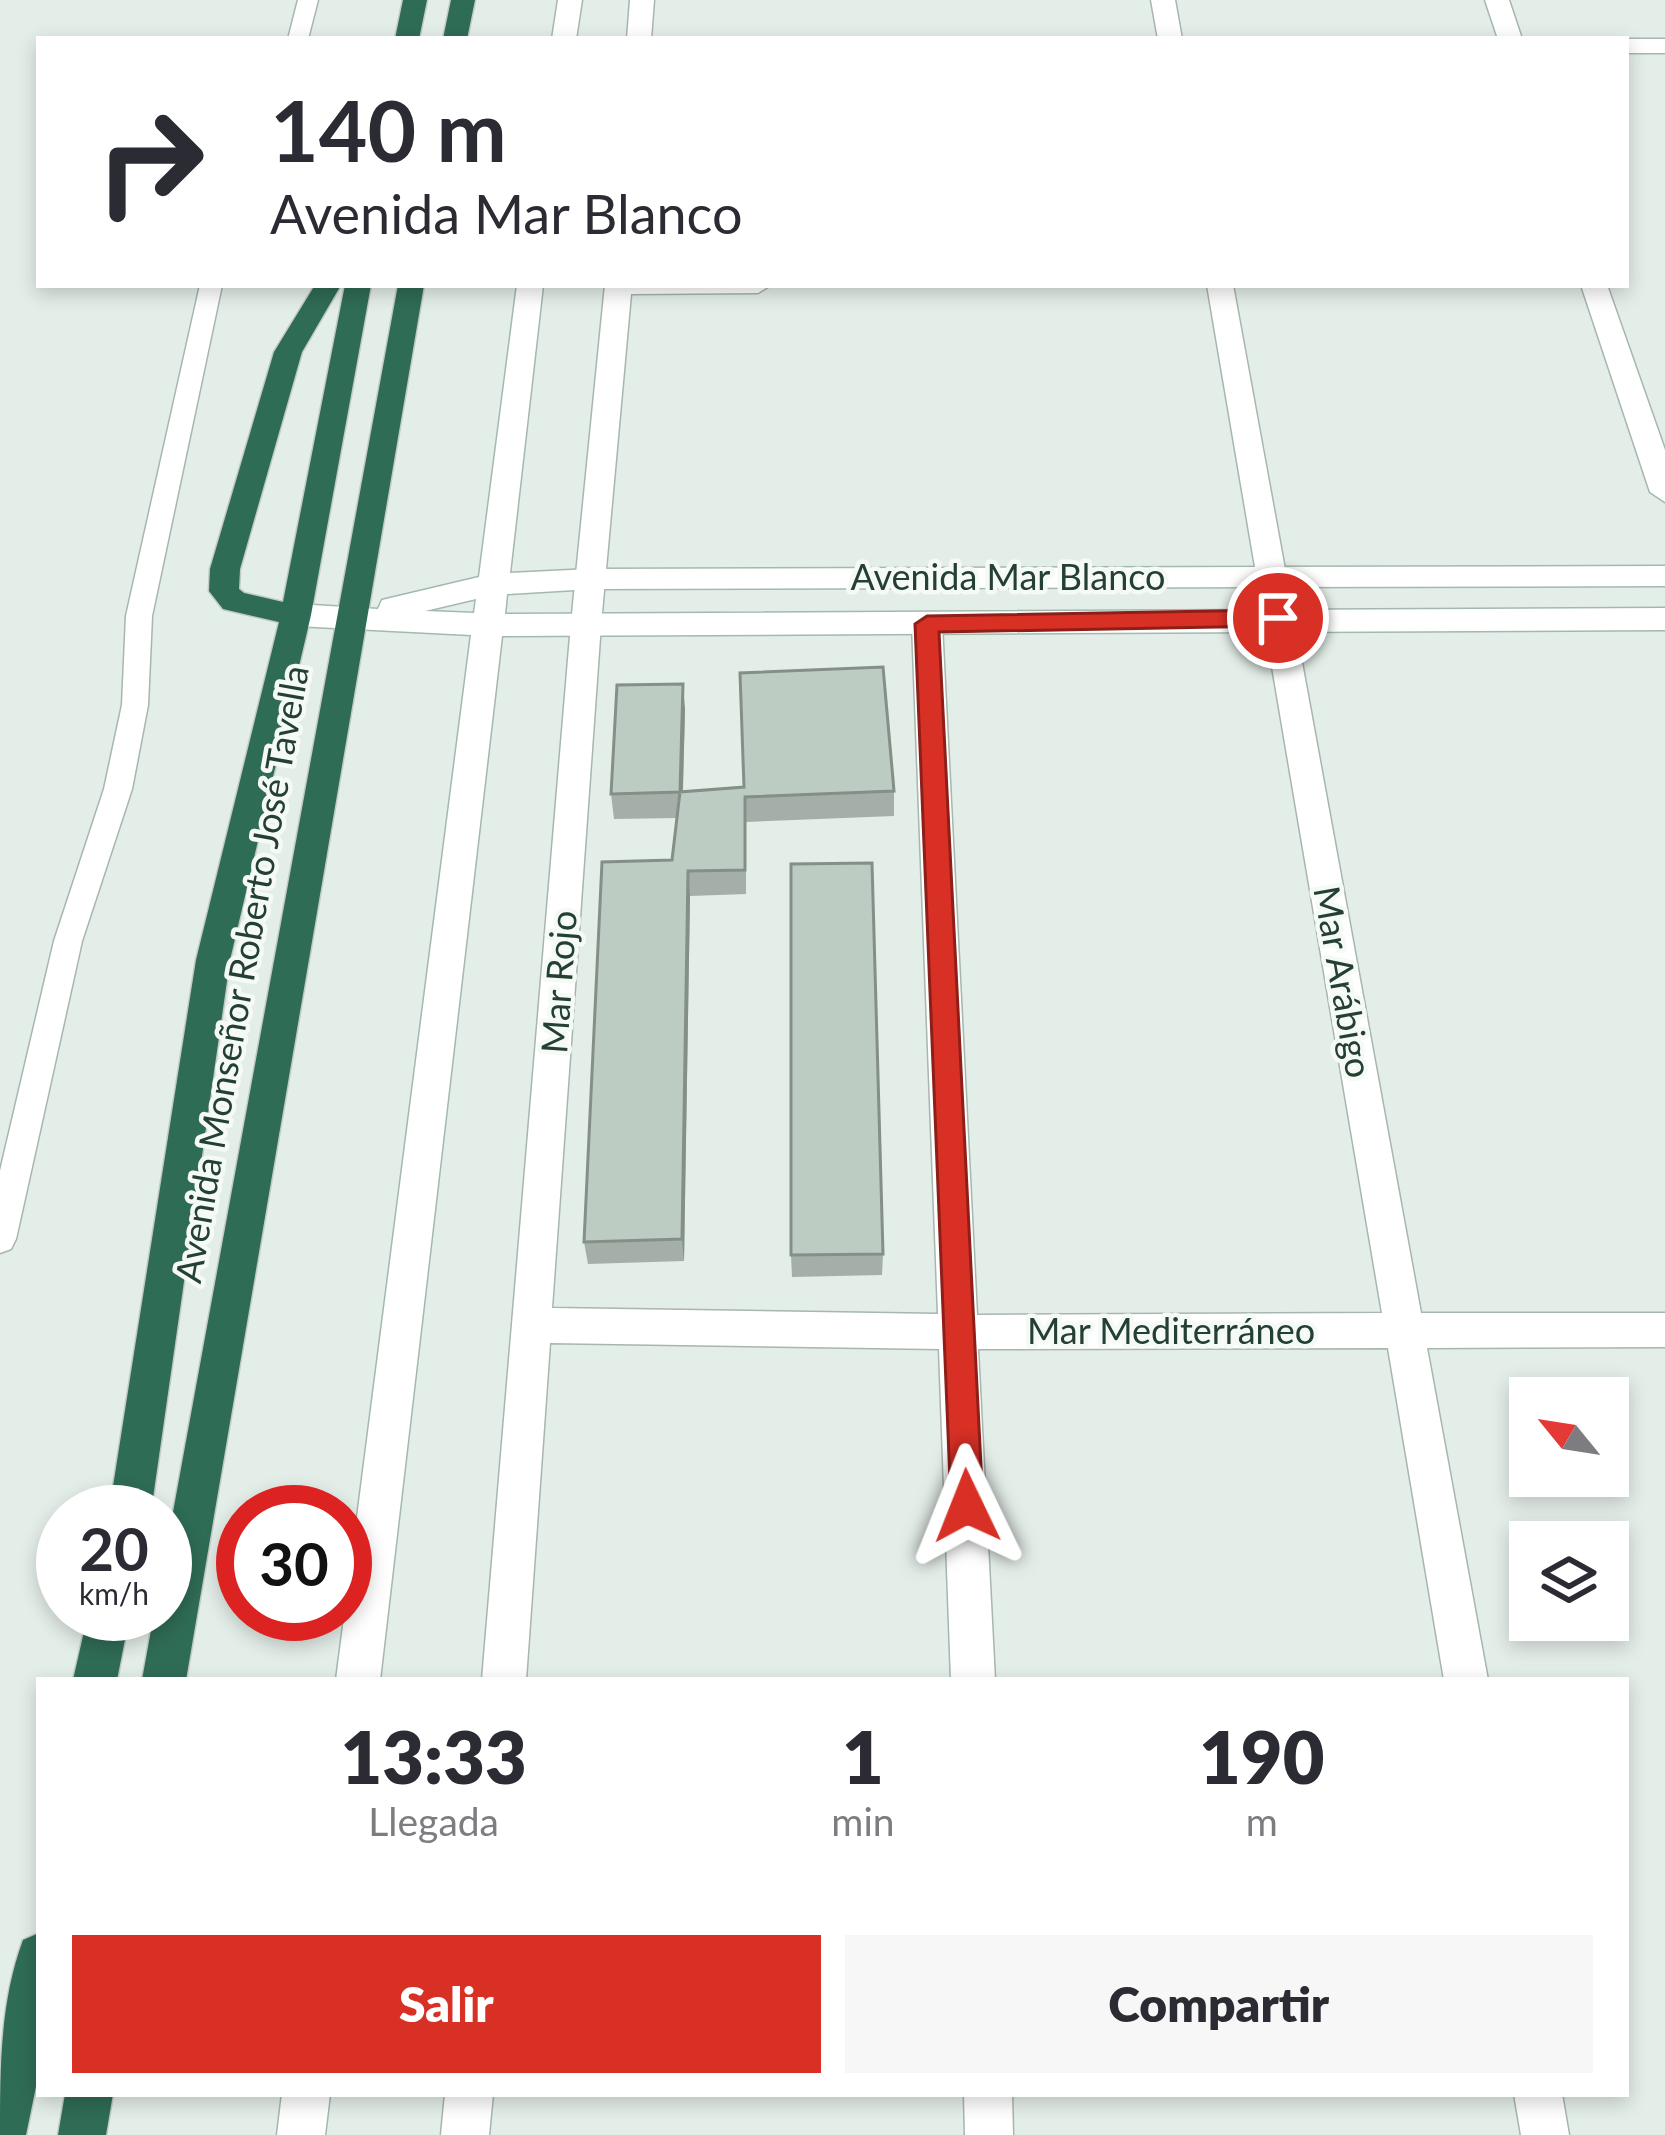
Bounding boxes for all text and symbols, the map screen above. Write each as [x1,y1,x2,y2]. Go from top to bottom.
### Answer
text: 140 m [270,79,507,180]
icon: right [72,84,228,240]
text: Avenida Mar Blanco [270,181,743,246]
street label: Avenida Mar Blanco [850,554,1166,598]
pin [1227,567,1329,669]
icon: arrive [1245,585,1311,651]
street label: Avenida Monseñor Roberto José Tavella [165,662,317,1286]
street label: Mar Arábigo [1305,883,1382,1081]
street label: Mar Rojo [531,909,585,1055]
street label: Mar Mediterráneo [1027,1308,1315,1352]
north arrow [1509,1377,1629,1497]
map controls [1509,1377,1629,1641]
position arrow [904,1443,1030,1569]
speed limit sign: 30 [216,1485,372,1641]
text: 20 [79,1512,149,1584]
button: layers [1509,1521,1629,1641]
text: km/h [79,1575,149,1611]
text: 13:33 [341,1713,527,1799]
text: 1 [842,1713,884,1799]
text: 190 [1199,1713,1324,1799]
text: Llegada [368,1798,499,1844]
text: min [831,1798,895,1844]
text: m [1246,1798,1278,1844]
button: Salir [72,1935,821,2073]
button: Compartir [845,1935,1593,2073]

